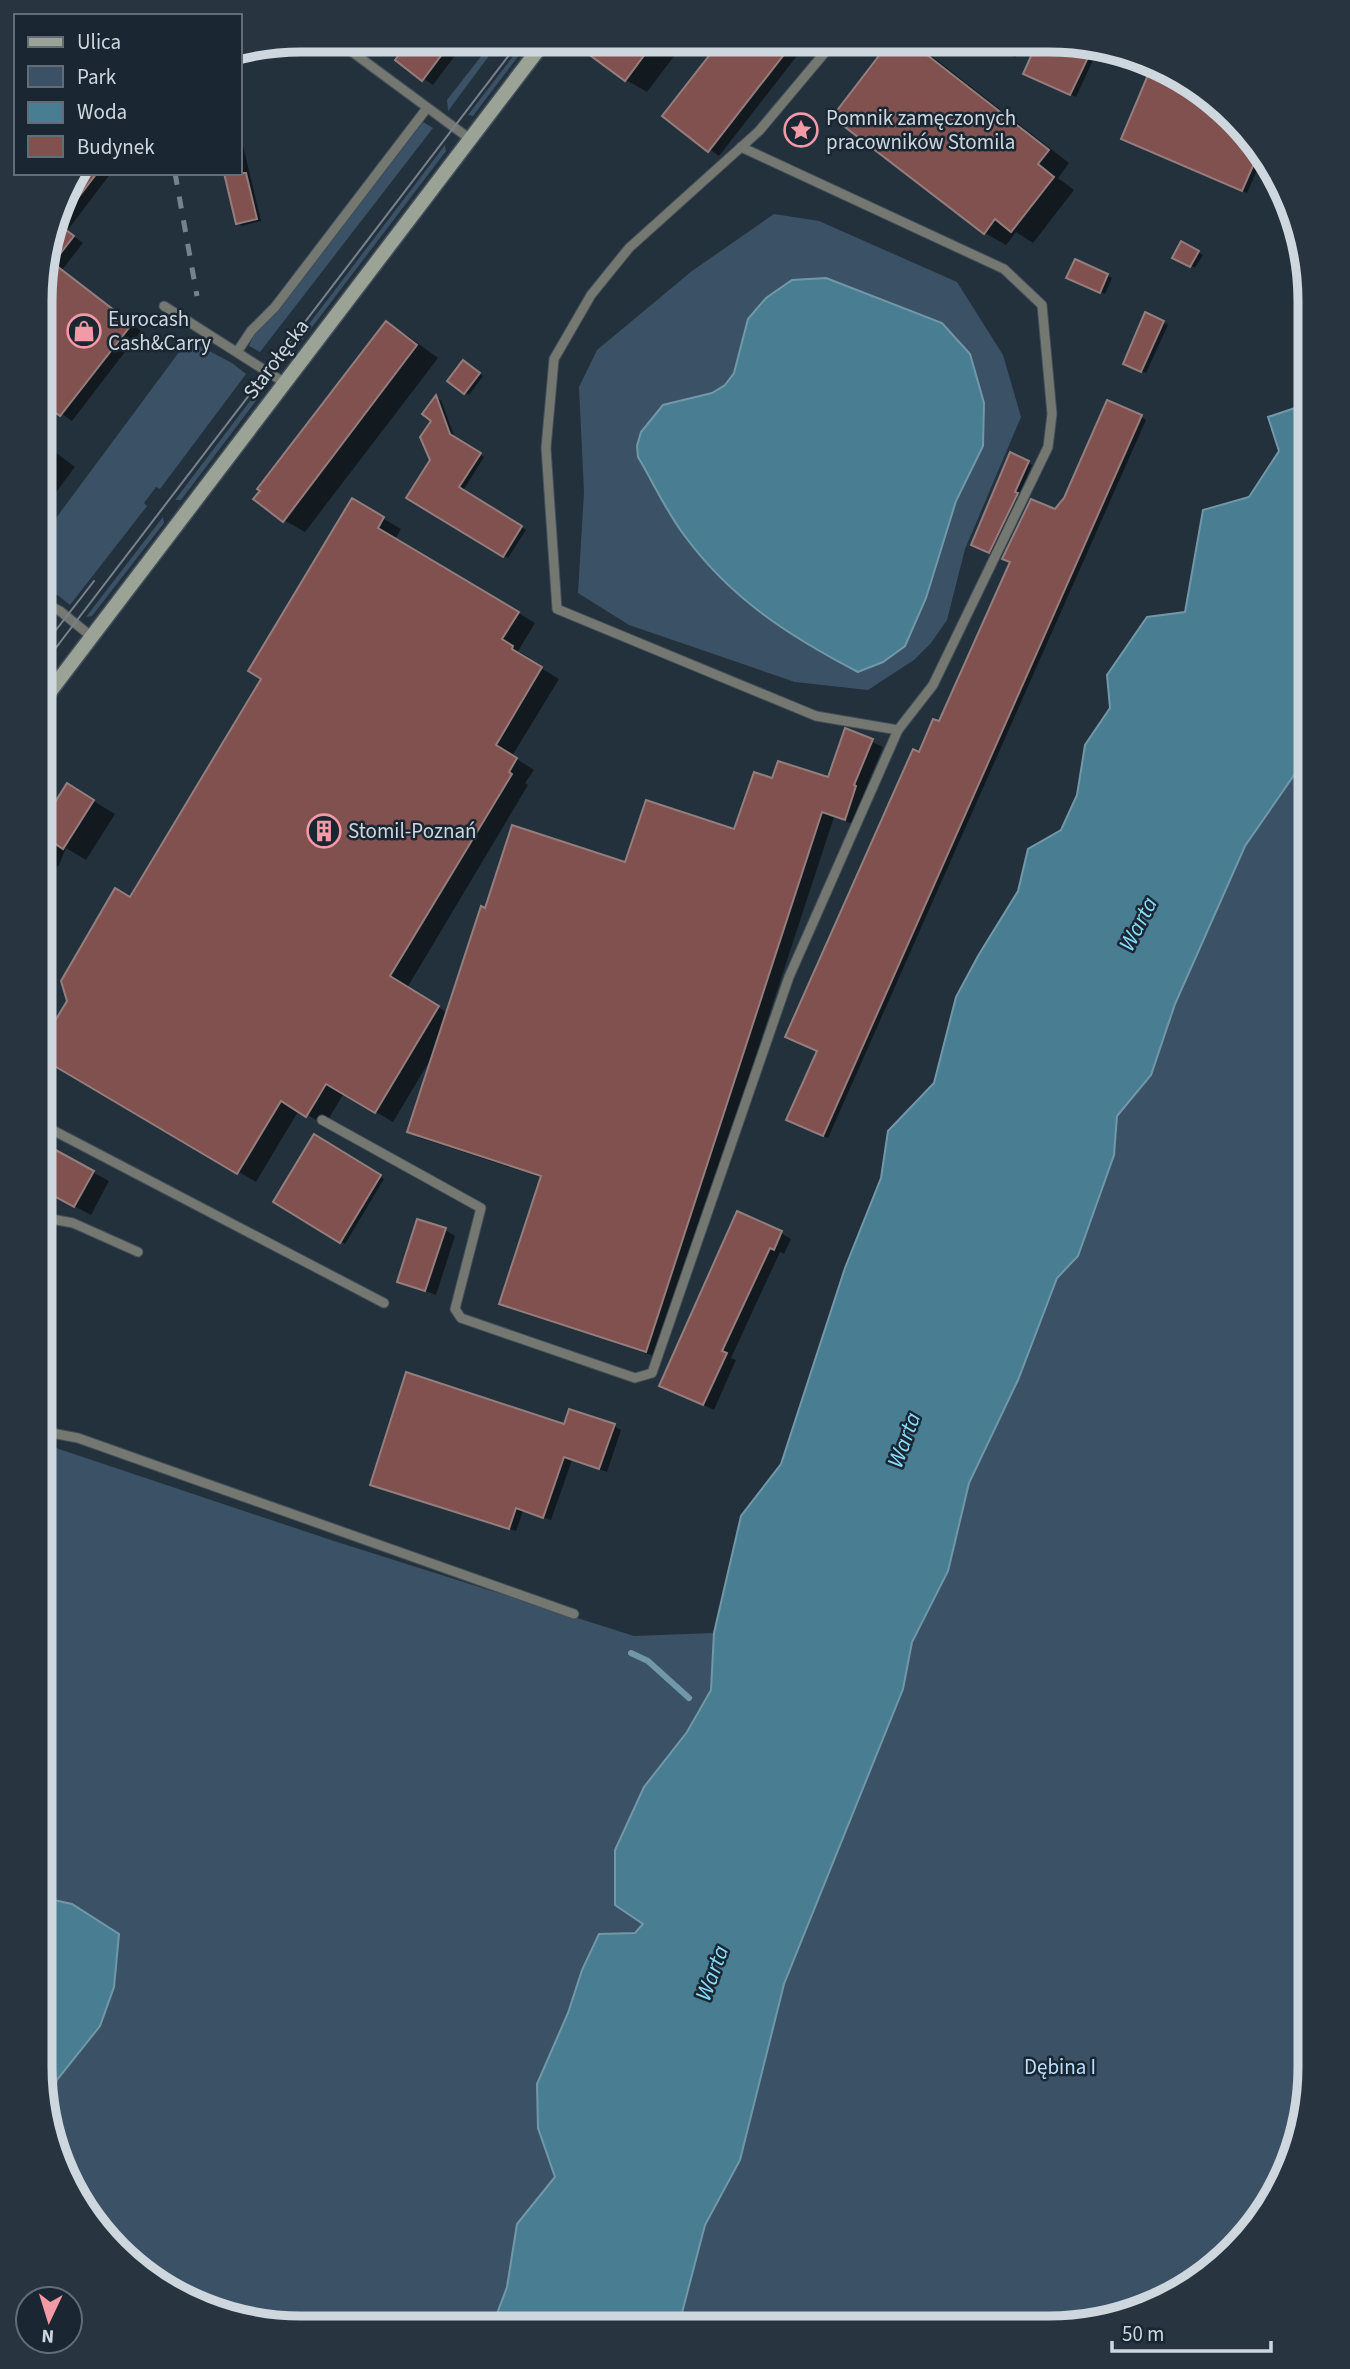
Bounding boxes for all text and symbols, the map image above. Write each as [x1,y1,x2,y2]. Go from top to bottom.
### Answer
legend [14,14,242,175]
text: Ulica [77,27,121,57]
text: Park [77,62,117,92]
text: Woda [77,97,127,127]
place label: Pomnik zamęczonych pracowników Stomila [826,103,1016,157]
place icon: Pomnik zamęczonych pracowników Stomila [782,111,820,149]
text: Budynek [77,132,155,162]
place label: Eurocash Cash&Carry [108,304,211,358]
shop icon: Eurocash Cash&Carry [65,312,103,350]
street label: Starołęcka [236,313,316,405]
building icon: Stomil-Poznań [305,812,343,850]
place label: Stomil-Poznań [348,816,477,846]
water label: Warta [1110,891,1166,957]
water label: Warta [879,1408,929,1472]
water label: Warta [687,1941,737,2005]
park label: Dębina I [1024,2052,1096,2082]
north arrow [14,2285,84,2355]
scale bar [1112,2310,1271,2354]
text: 50 m [1122,2319,1164,2349]
text: N [41,2322,55,2349]

